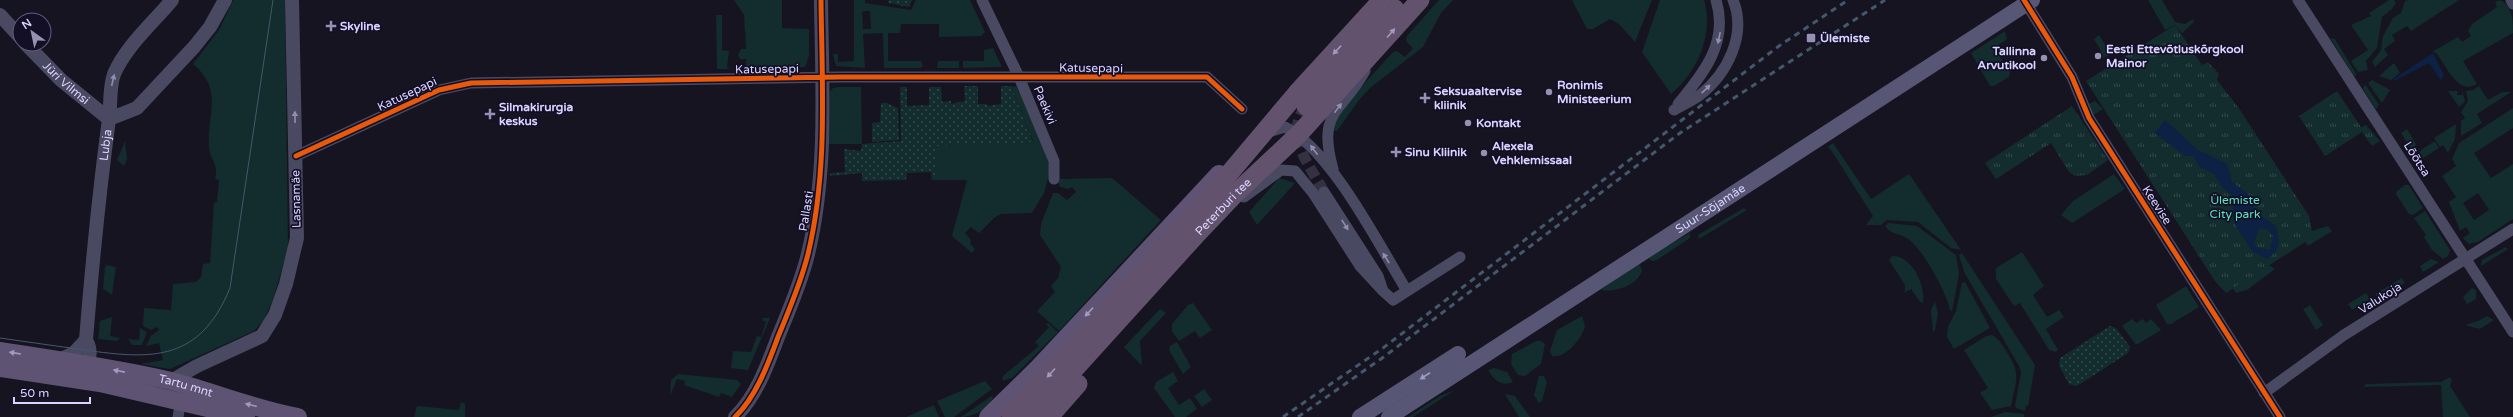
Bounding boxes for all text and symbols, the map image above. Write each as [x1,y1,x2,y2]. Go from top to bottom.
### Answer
north arrow [12,12,52,52]
text: N [20,16,34,32]
place label: Skyline [340,19,381,34]
marker: Skyline [325,20,337,32]
one-way arrow [1387,27,1396,38]
place label: Ülemiste [1820,31,1870,45]
one-way arrow [1715,32,1721,44]
marker: Ülemiste [1805,32,1817,44]
place label: Eesti Ettevõtluskõrgkool Mainor [2106,42,2244,70]
place label: Tallinna Arvutikool [1977,44,2036,72]
one-way arrow [1333,45,1342,55]
marker: Eesti Ettevõtluskõrgkool Mainor [2093,51,2103,61]
marker: Tallinna Arvutikool [2039,53,2049,63]
street label: Jüri Vilmsi [40,59,92,107]
street label: Katusepapi [1059,60,1123,76]
street label: Katusepapi [735,61,799,77]
one-way arrow [110,74,116,86]
street label: Katusepapi [375,74,439,114]
place label: Ronimis Ministeerium [1557,78,1631,106]
street label: Paekivi [1031,84,1059,126]
place label: Seksuaaltervise kliinik [1434,84,1522,112]
one-way arrow [1701,84,1711,94]
marker: Ronimis Ministeerium [1544,87,1554,97]
marker: Seksuaaltervise kliinik [1419,92,1431,104]
place label: Silmakirurgia keskus [499,100,573,128]
one-way arrow [1333,103,1342,114]
marker: Silmakirurgia keskus [484,108,496,120]
one-way arrow [291,111,298,123]
place label: Kontakt [1476,116,1521,130]
marker: Kontakt [1463,118,1473,128]
street label: Lubja [97,128,115,162]
place label: Alexela Vehklemissaal [1492,139,1572,167]
street label: Lõõtsa [2401,139,2433,179]
one-way arrow [1310,145,1318,156]
place label: Sinu Kliinik [1405,145,1467,159]
marker: Sinu Kliinik [1390,146,1402,158]
marker: Alexela Vehklemissaal [1479,148,1489,158]
street label: Lasnamäe [288,170,304,228]
street label: Peterburi tee [1192,175,1254,238]
street label: Suur-Sõjamäe [1673,181,1748,236]
street label: Keevise [2139,183,2175,227]
street label: Pallasti [796,190,816,232]
park label: Ülemiste City park [2210,193,2261,221]
one-way arrow [1341,220,1349,230]
one-way arrow [1383,252,1390,264]
street label: Valukoja [2356,279,2404,317]
one-way arrow [1085,308,1094,317]
one-way arrow [9,350,22,356]
one-way arrow [1046,367,1055,378]
one-way arrow [113,368,125,374]
street label: Tartu mnt [157,371,215,400]
one-way arrow [1420,372,1430,380]
scale bar [14,379,90,405]
text: 50 m [20,386,49,400]
one-way arrow [245,402,257,408]

